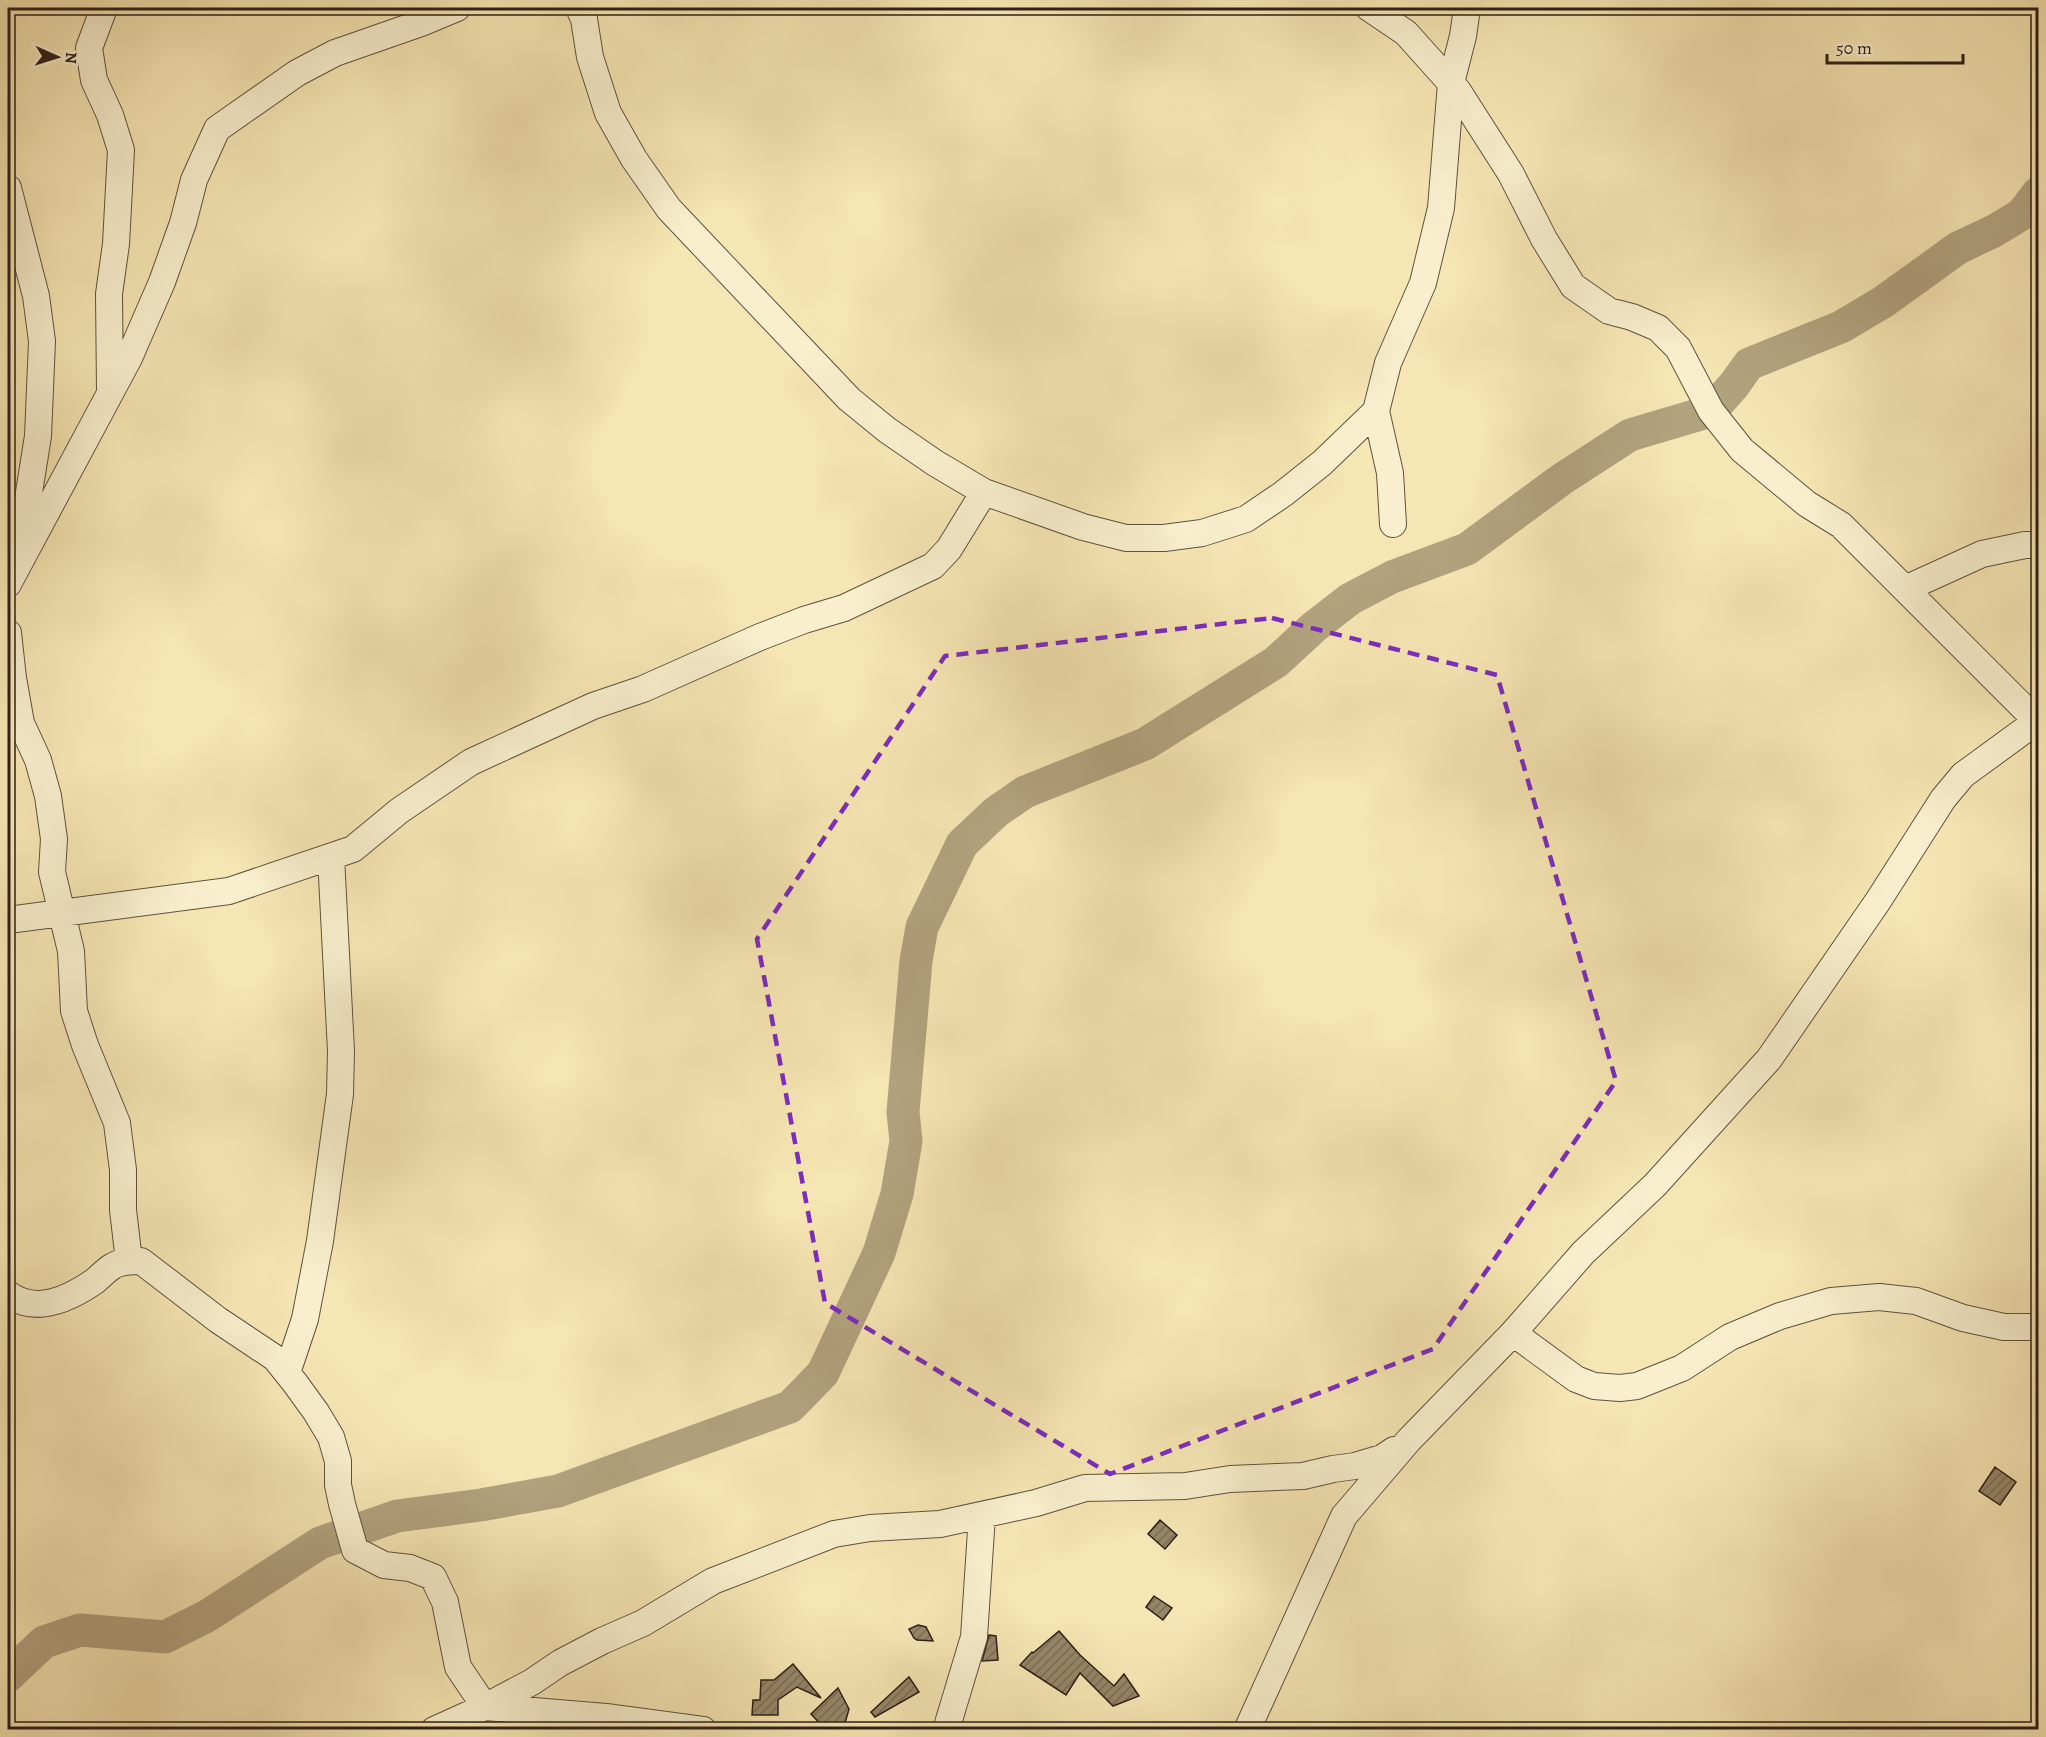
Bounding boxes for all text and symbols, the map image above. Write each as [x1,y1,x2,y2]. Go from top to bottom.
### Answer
north arrow [27,27,87,87]
scale bar [1827,27,1964,65]
text: 50 m [1836,36,1872,60]
text: N [60,51,82,64]

